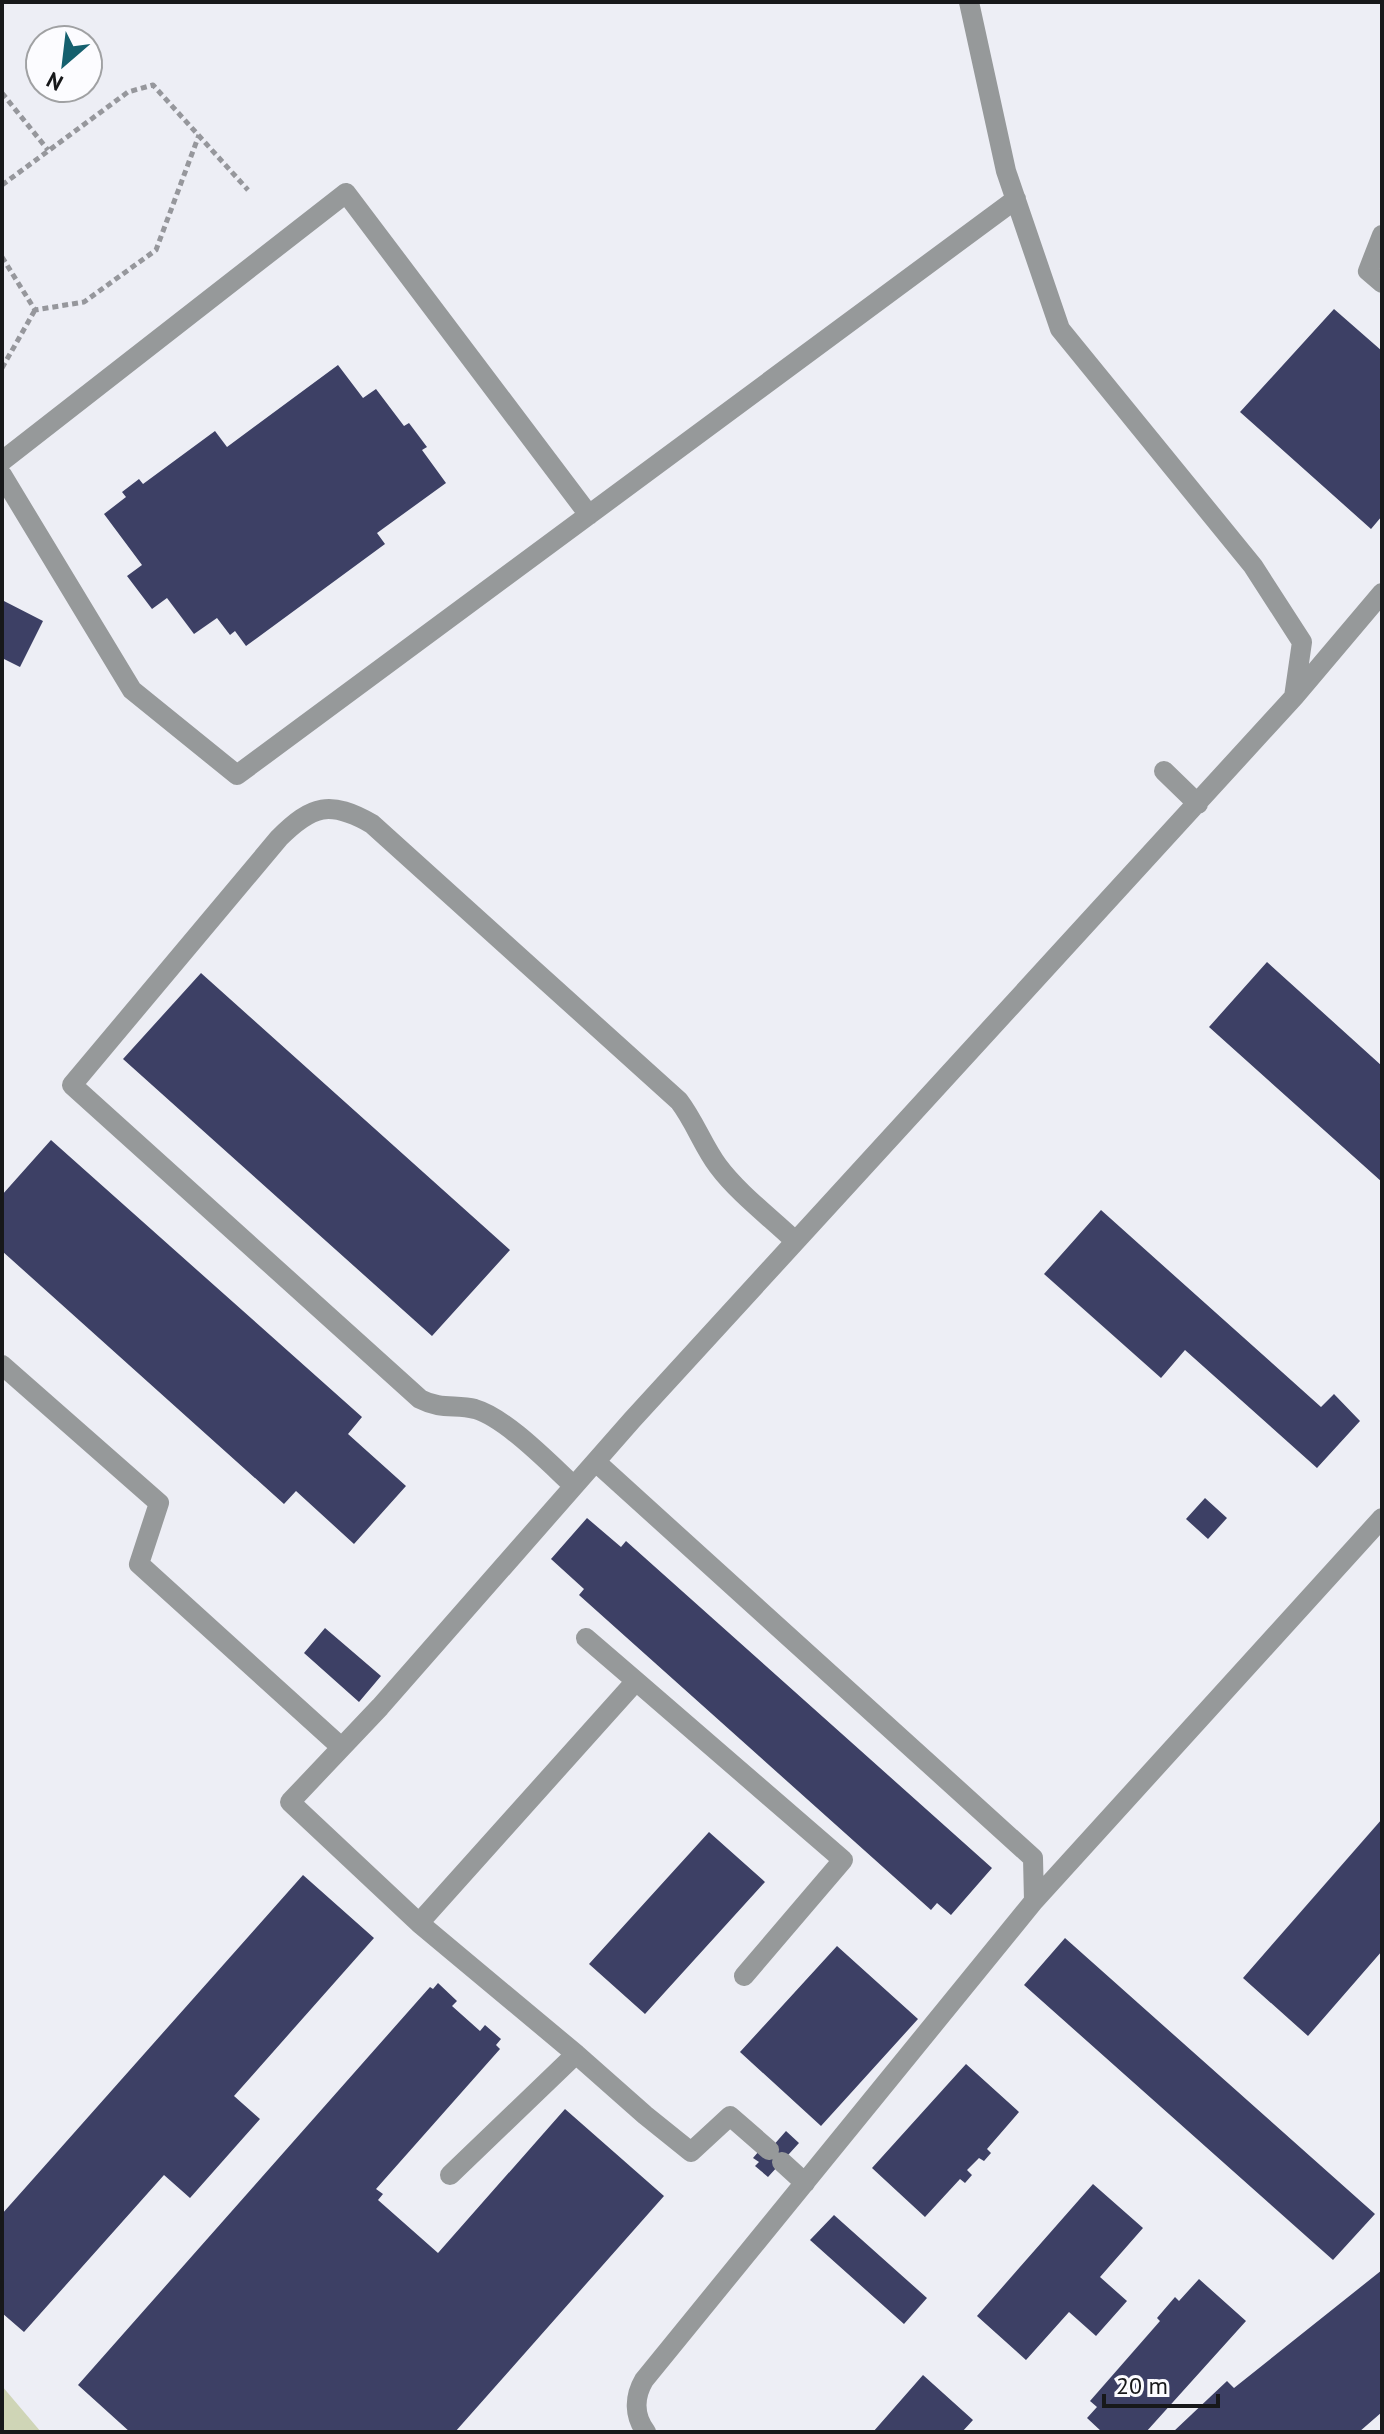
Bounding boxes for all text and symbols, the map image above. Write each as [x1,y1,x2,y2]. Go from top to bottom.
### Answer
north arrow [24,24,104,104]
text: N [42,66,68,97]
scale bar [1104,2358,1218,2408]
text: 20 m [1116,2370,1168,2401]

